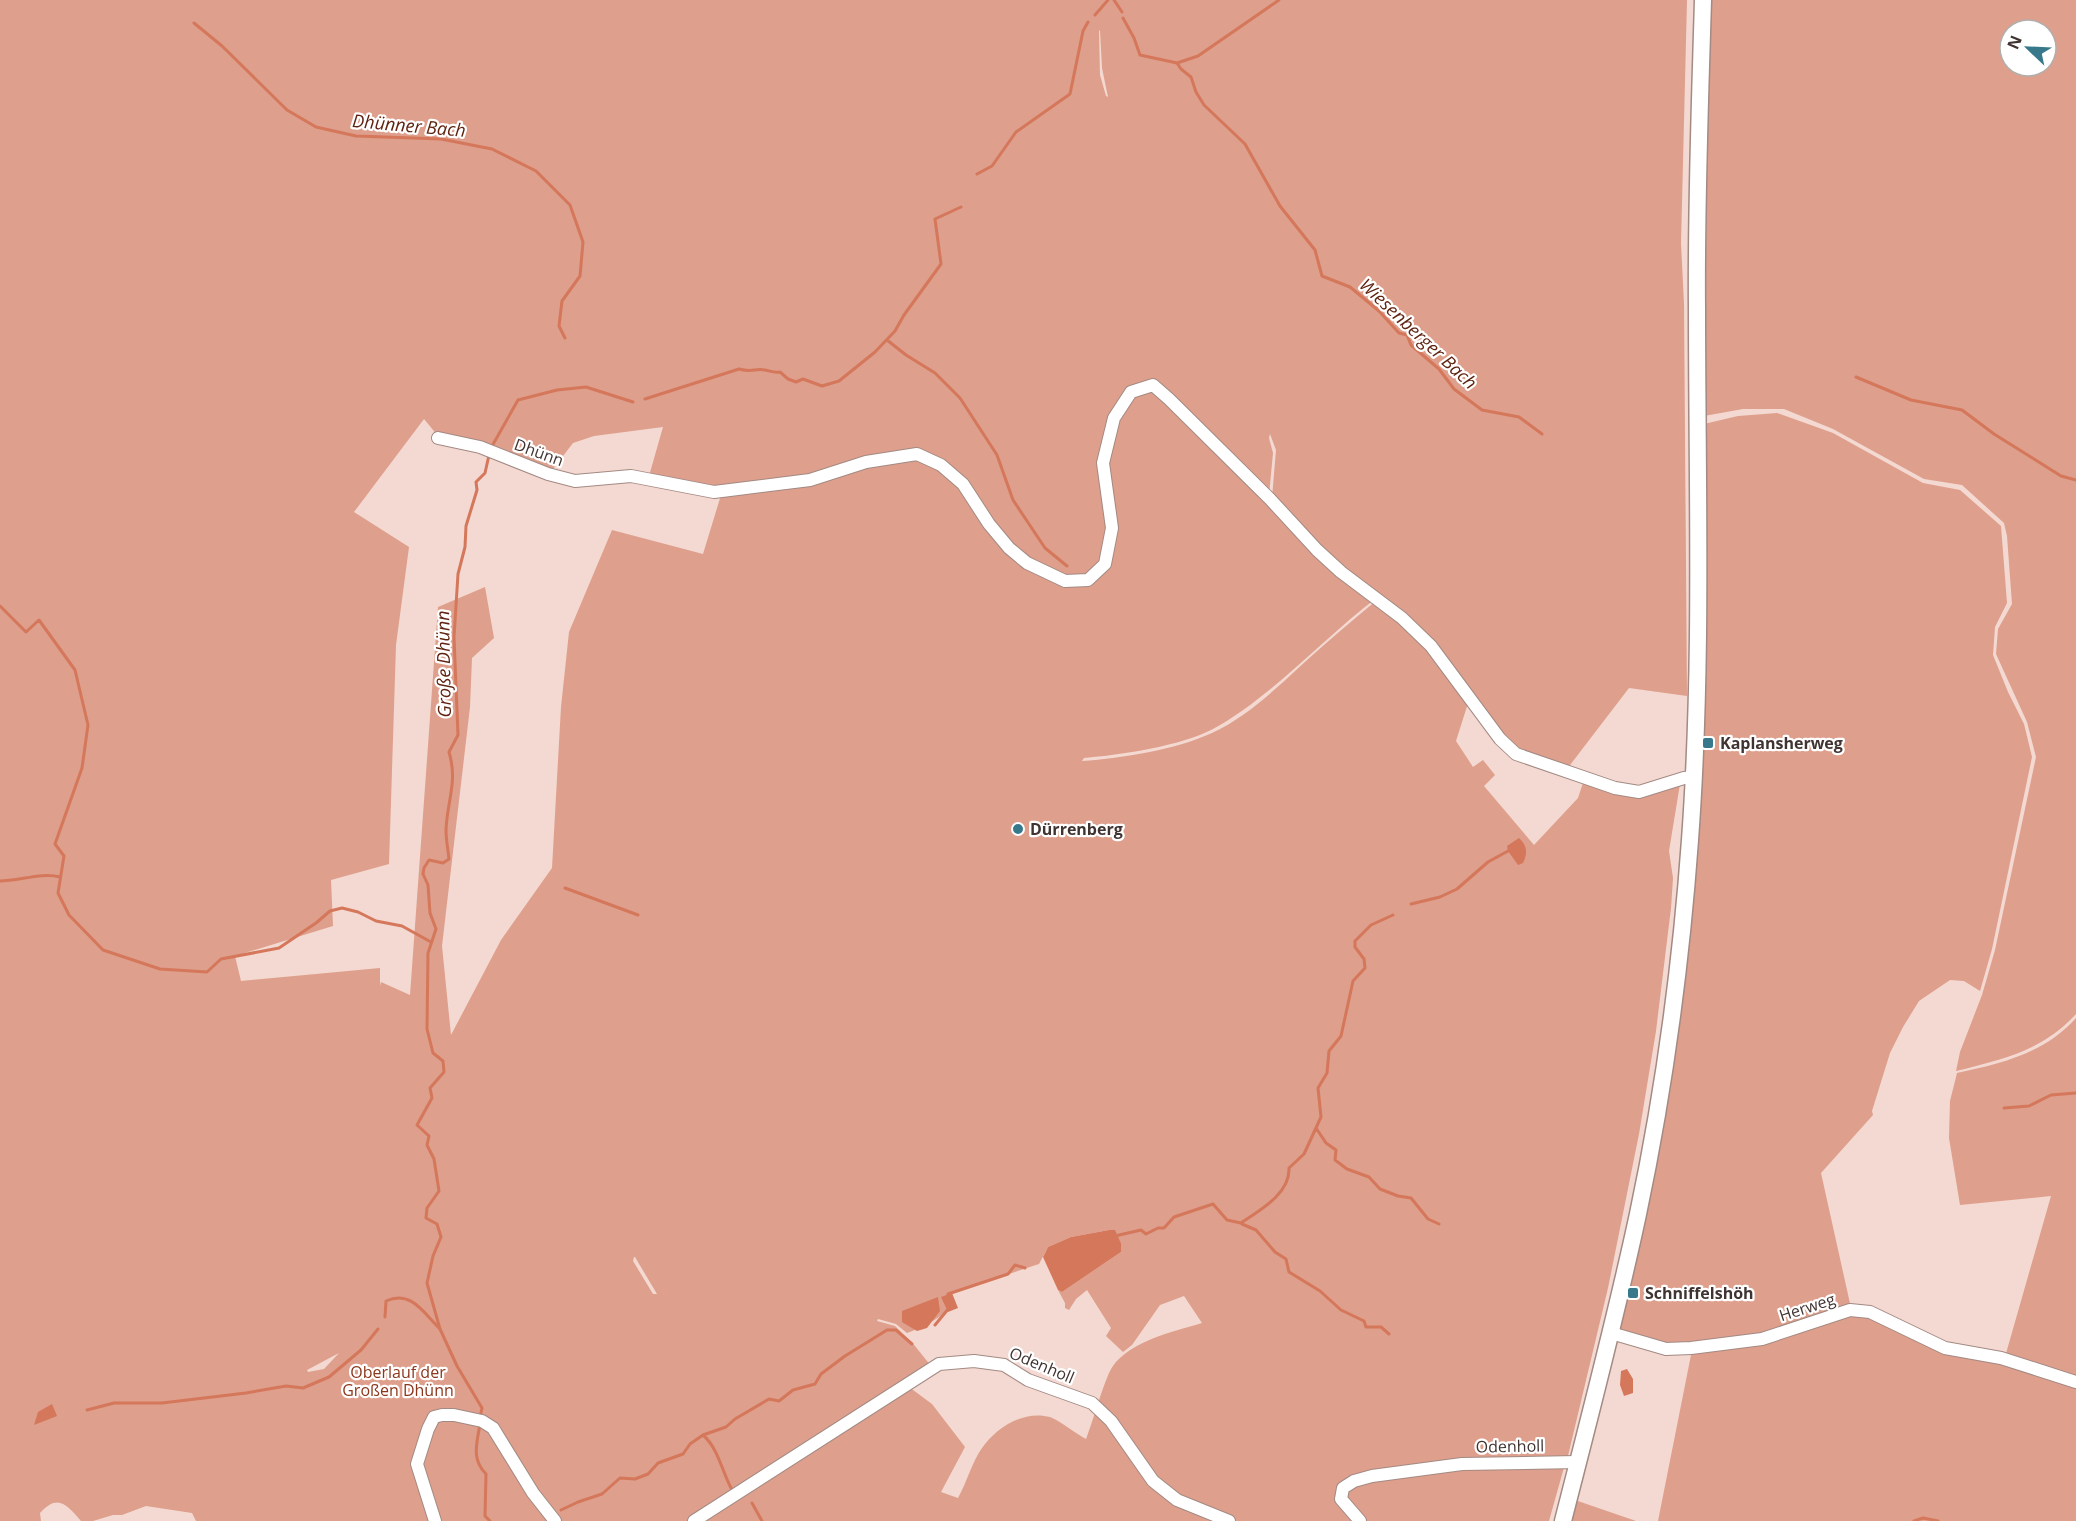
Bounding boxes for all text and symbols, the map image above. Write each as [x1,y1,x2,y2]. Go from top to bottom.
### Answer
north arrow [1998,18,2058,78]
text: N [2002,32,2027,52]
water label: Dhünner Bach [351,108,467,142]
water label: Wiesenberger Bach [1355,273,1482,394]
street label: Dhünn [511,433,567,471]
water label: Große Dhünn [430,610,456,718]
place label: Kaplansherweg [1720,732,1843,754]
marker: Kaplansherweg [1701,736,1715,750]
place label: Dürrenberg [1030,818,1123,840]
marker: Dürrenberg [1011,822,1025,836]
place label: Schniffelshöh [1645,1282,1754,1304]
marker: Schniffelshöh [1626,1286,1640,1300]
street label: Herweg [1776,1288,1838,1326]
street label: Odenholl [1006,1341,1078,1389]
park label: Oberlauf der Großen Dhünn [342,1361,454,1401]
street label: Odenholl [1476,1434,1544,1458]

